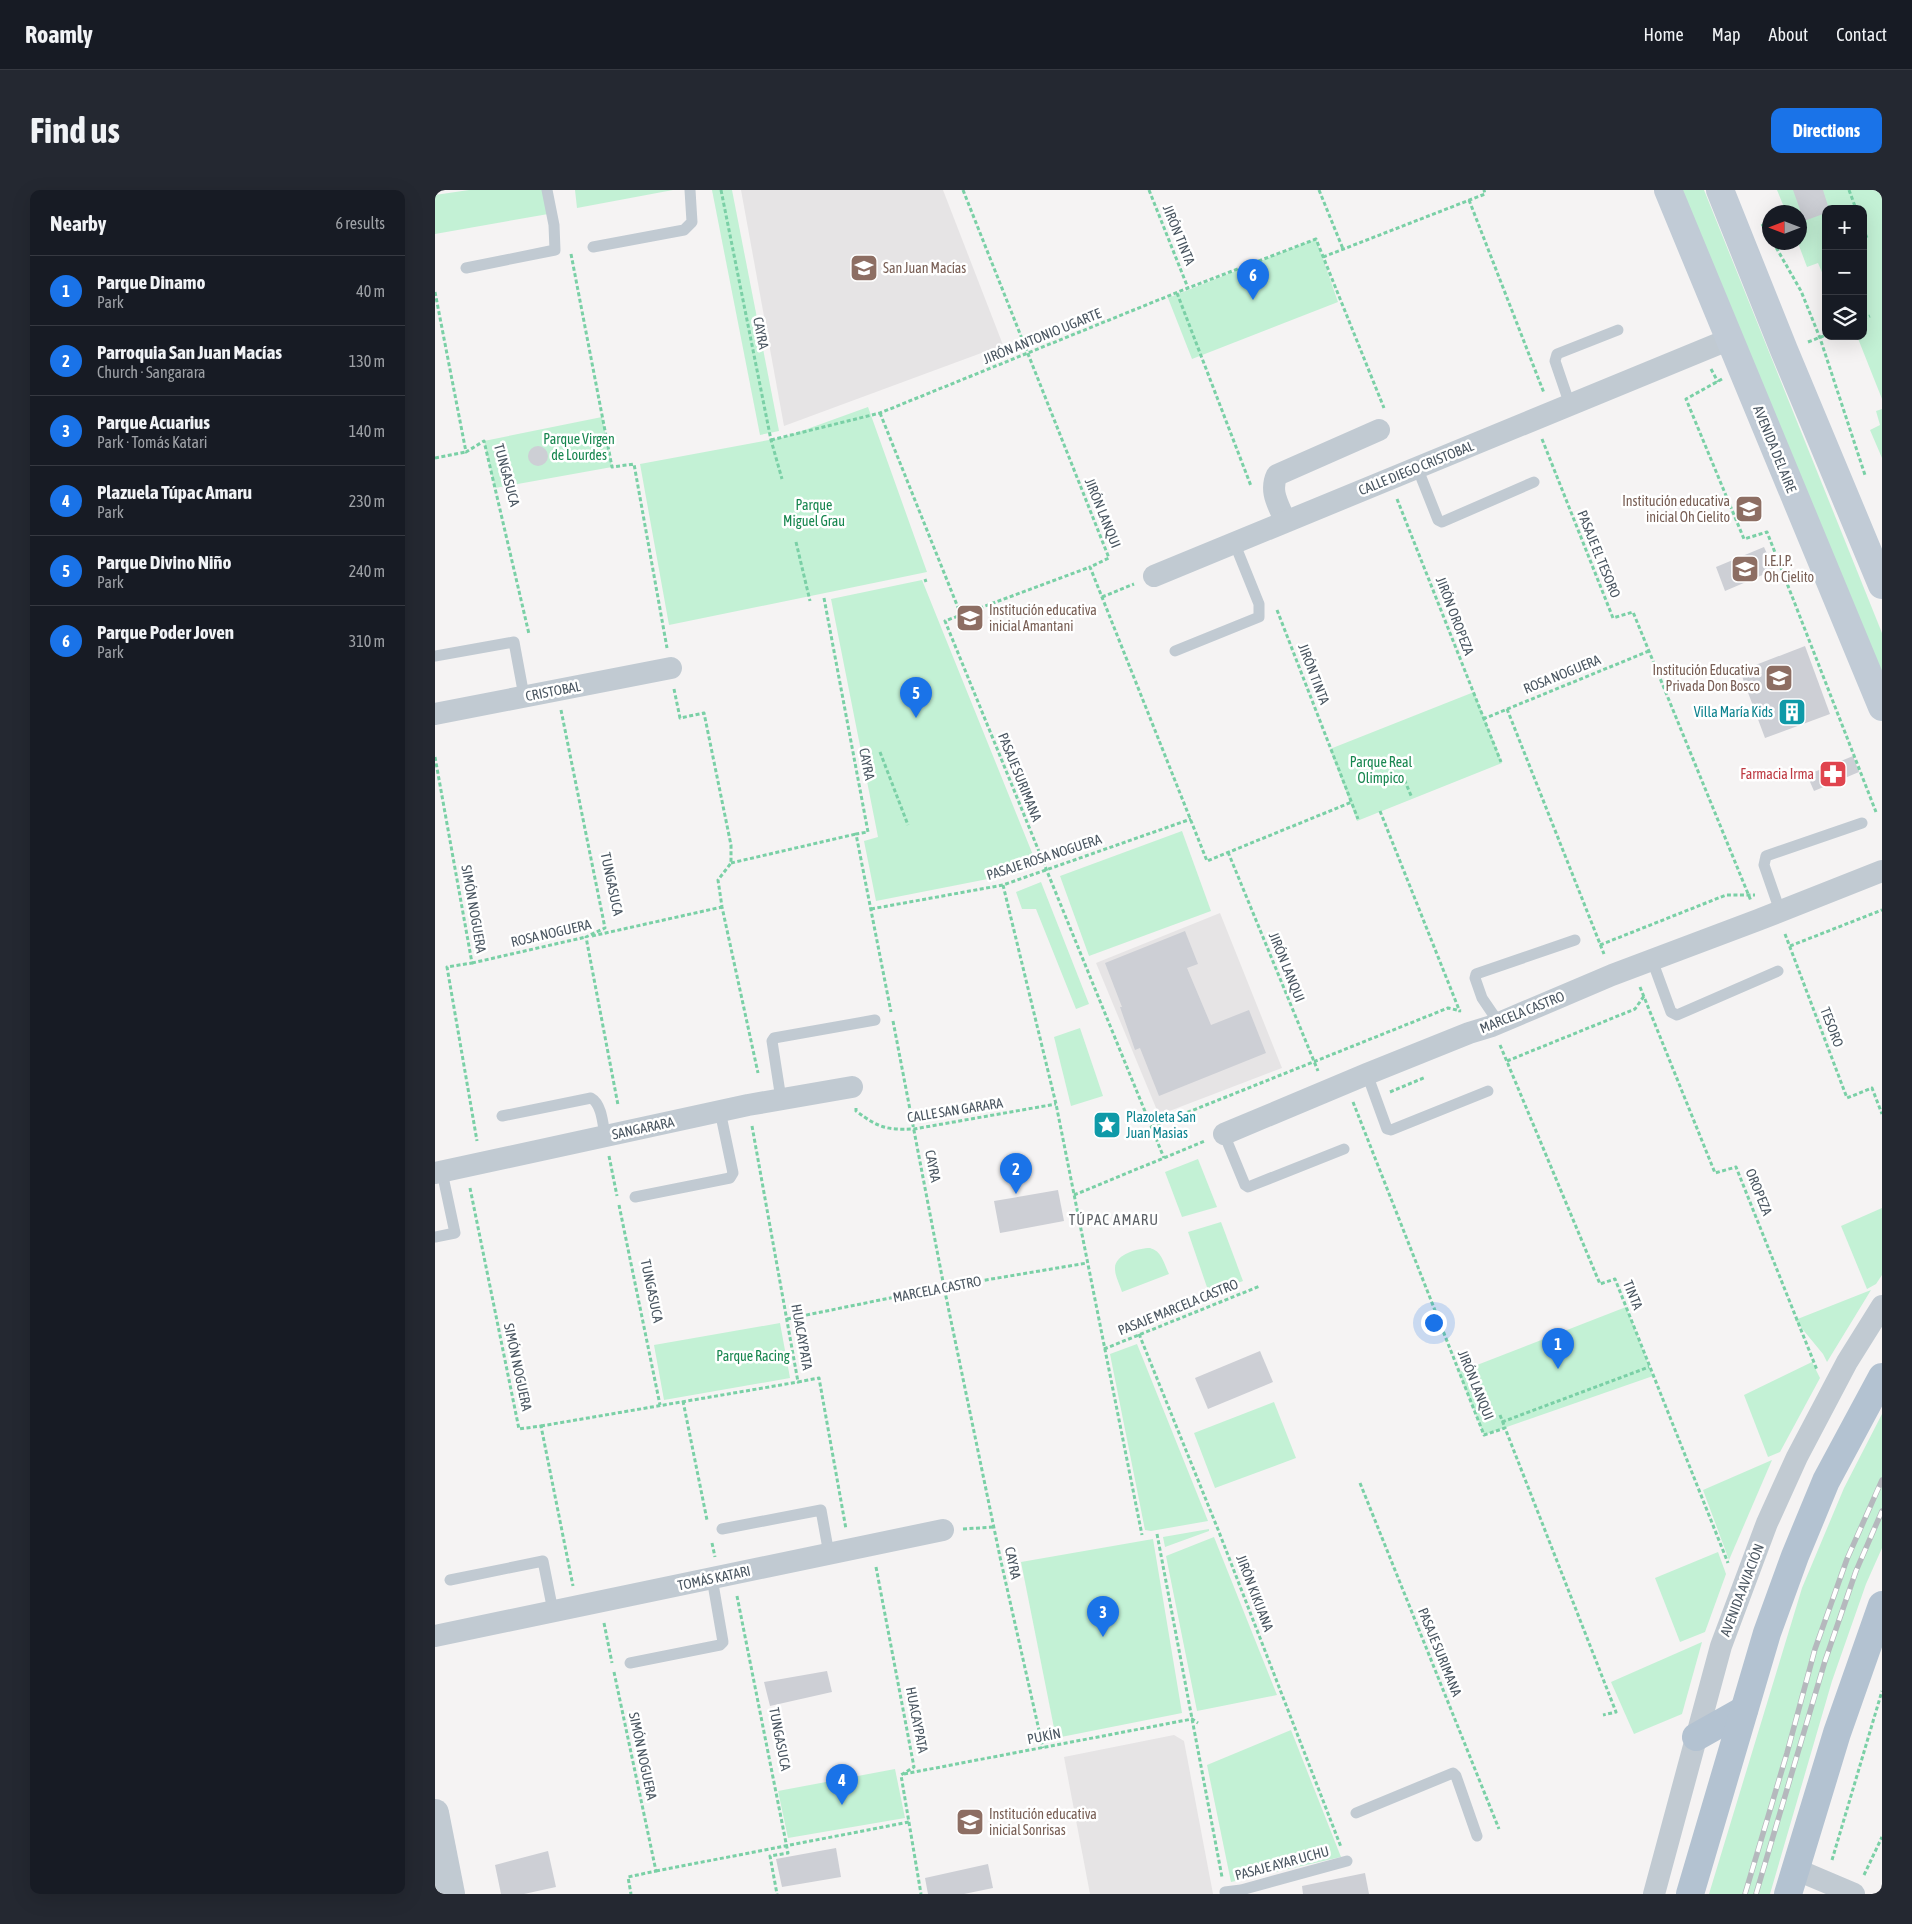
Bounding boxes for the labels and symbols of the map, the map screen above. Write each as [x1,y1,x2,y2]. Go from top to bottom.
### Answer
street label: JIRÓN TINTA [1160,202,1198,268]
north arrow [1762,205,1807,250]
school or university icon: San Juan Macías [849,253,879,283]
pin: 6 [1237,259,1269,300]
place label: San Juan Macías [883,260,966,276]
street label: JIRÓN ANTONIO UGARTE [981,305,1103,367]
street label: CAYRA [750,315,772,351]
street label: AVENIDA DEL AIRE [1750,403,1800,495]
park label: Parque Virgen de Lourdes [543,431,615,463]
street label: CALLE DIEGO CRISTOBAL [1356,437,1476,498]
street label: TUNGASUCA [491,442,523,508]
street label: JIRÓN LANQUI [1082,476,1124,550]
place label: Institución educativa inicial Oh Cielito [1622,493,1730,525]
school or university icon: Institución educativa inicial Oh Cielito [1734,494,1764,524]
park label: Parque Miguel Grau [783,497,845,529]
street label: PASAJE EL TESORO [1574,508,1624,600]
place label: I.E.I.P. Oh Cielito [1764,553,1814,585]
school or university icon: I.E.I.P. Oh Cielito [1730,554,1760,584]
street label: JIRÓN OROPEZA [1433,575,1477,657]
place label: Institución educativa inicial Amantani [989,602,1097,634]
school or university icon: Institución educativa inicial Amantani [955,603,985,633]
street label: JIRÓN TINTA [1295,641,1333,707]
street label: ROSA NOGUERA [1521,651,1603,697]
place label: Institución Educativa Privada Don Bosco [1653,662,1760,694]
school or university icon: Institución Educativa Privada Don Bosco [1764,663,1794,693]
pin: 5 [900,677,932,718]
street label: CRISTOBAL [524,678,582,704]
building icon: Villa María Kids [1777,697,1807,727]
place label: Villa María Kids [1694,704,1773,720]
street label: PASAJE SURIMANA [995,730,1045,824]
street label: CAYRA [856,746,878,782]
park label: Parque Real Olimpico [1350,754,1413,786]
pharmacy icon: Farmacia Irma [1818,759,1848,789]
place label: Farmacia Irma [1740,766,1814,782]
street label: PASAJE ROSA NOGUERA [985,831,1104,883]
street label: TUNGASUCA [597,851,627,917]
street label: SIMÓN NOGUERA [458,864,490,954]
street label: ROSA NOGUERA [509,916,593,950]
street label: JIRÓN LANQUI [1266,930,1308,1004]
street label: MARCELA CASTRO [1477,988,1567,1036]
street label: TESORO [1817,1005,1847,1049]
street label: CALLE SAN GARARA [906,1095,1004,1125]
place label: Plazoleta San Juan Masias [1126,1109,1196,1141]
place icon: Plazoleta San Juan Masias [1092,1110,1122,1140]
street label: SANGARARA [611,1114,676,1142]
street label: CAYRA [922,1148,944,1184]
pin: 2 [1000,1153,1032,1194]
street label: OROPEZA [1742,1166,1776,1218]
district label: TÚPAC AMARU [1069,1211,1159,1228]
street label: TUNGASUCA [637,1258,667,1324]
street label: MARCELA CASTRO [891,1273,983,1305]
street label: PASAJE MARCELA CASTRO [1116,1276,1240,1338]
street label: TINTA [1620,1278,1646,1312]
street label: HUACAYPATA [788,1303,816,1372]
your location [1421,1310,1447,1336]
street label: SIMÓN NOGUERA [501,1322,535,1412]
pin: 1 [1542,1328,1574,1369]
park label: Parque Racing [716,1348,790,1364]
street label: JIRÓN LANQUI [1455,1348,1497,1422]
street label: AVENIDA AVIACIÓN [1717,1541,1767,1639]
street label: CAYRA [1002,1545,1024,1581]
street label: JIRÓN KIKIJANA [1233,1553,1277,1634]
street label: TOMÁS KATARI [676,1562,752,1594]
pin: 3 [1087,1596,1119,1637]
street label: PASAJE SURIMANA [1415,1605,1465,1699]
street label: HUACAYPATA [903,1686,931,1755]
street label: TUNGASUCA [766,1706,794,1772]
street label: SIMÓN NOGUERA [626,1711,660,1801]
street label: PUKÍN [1026,1725,1062,1747]
pin: 4 [826,1764,858,1805]
place label: Institución educativa inicial Sonrisas [989,1806,1097,1838]
school or university icon: Institución educativa inicial Sonrisas [955,1807,985,1837]
street label: PASAJE AYAR UCHU [1233,1843,1331,1883]

